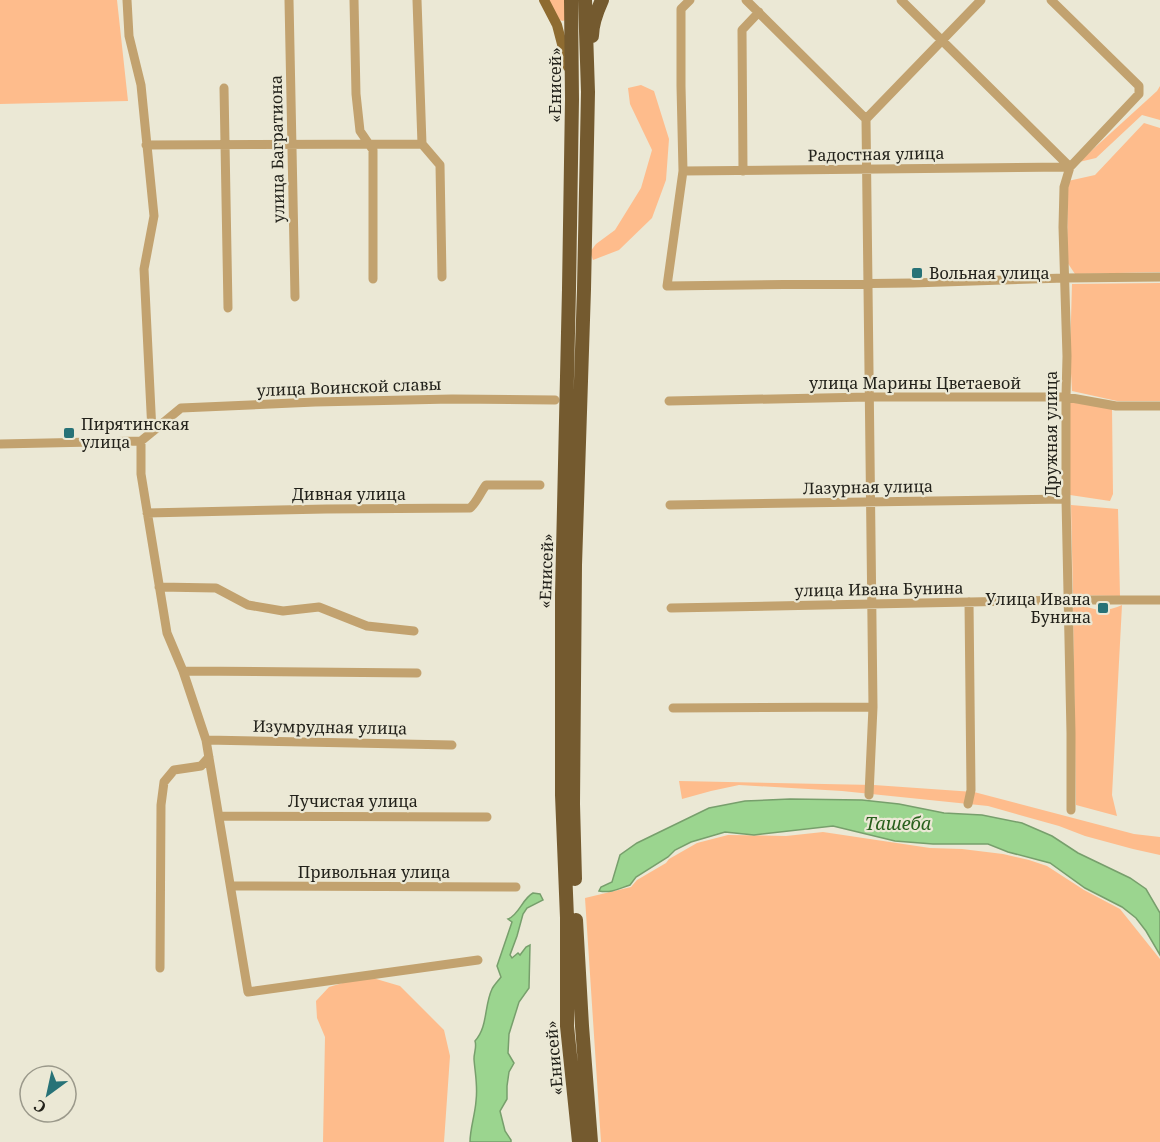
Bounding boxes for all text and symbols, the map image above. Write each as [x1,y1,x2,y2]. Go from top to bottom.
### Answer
street label: «Енисей» [544,47,566,123]
street label: улица Багратиона [265,75,289,223]
street label: Радостная улица [807,142,945,166]
place label: Вольная улица [929,262,1050,284]
marker: Вольная улица [910,266,924,280]
street label: Дружная улица [1040,371,1062,497]
street label: улица Марины Цветаевой [809,372,1021,394]
street label: улица Воинской славы [256,373,442,401]
place label: Пирятинская улица [81,413,189,453]
marker: Пирятинская улица [62,426,76,440]
street label: Лазурная улица [803,475,933,499]
street label: Дивная улица [292,483,406,505]
street label: «Енисей» [534,533,558,609]
street label: улица Ивана Бунина [794,577,964,601]
place label: Улица Ивана Бунина [985,588,1091,628]
marker: Улица Ивана Бунина [1096,601,1110,615]
street label: Изумрудная улица [253,715,407,739]
street label: Лучистая улица [288,790,418,812]
water label: Ташеба [865,811,931,835]
street label: Привольная улица [298,861,450,883]
street label: «Енисей» [540,1020,568,1096]
north arrow [18,1064,78,1124]
text: С [29,1094,50,1119]

